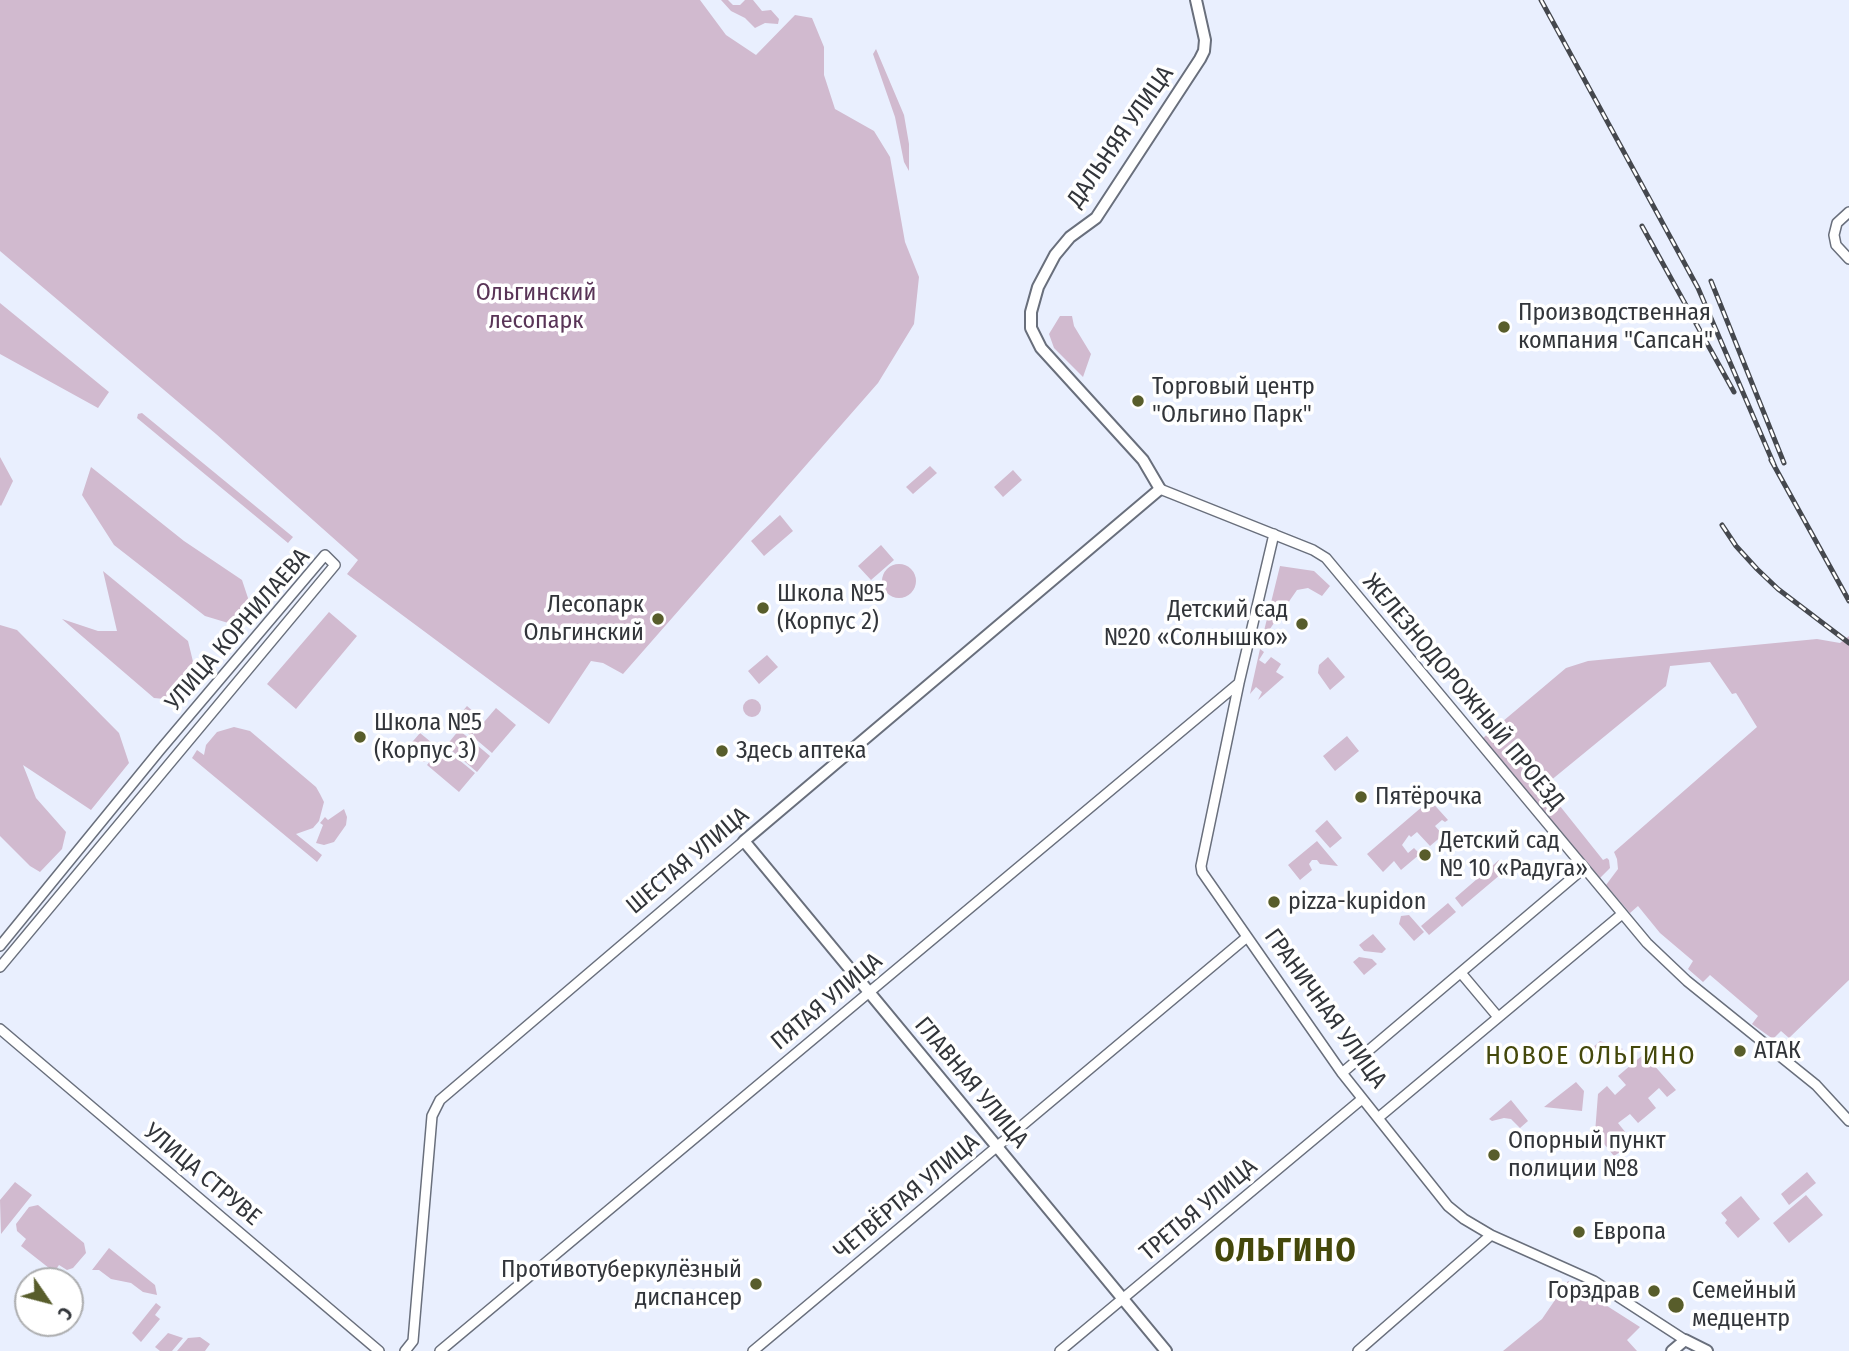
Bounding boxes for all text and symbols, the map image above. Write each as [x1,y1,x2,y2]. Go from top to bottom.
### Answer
street label: ДАЛЬНЯЯ УЛИЦА [1062,61,1180,213]
park label: Ольгинский лесопарк [476,279,596,335]
place label: Производственная компания "Сапсан" [1518,299,1713,355]
marker: Производственная компания "Сапсан" [1496,319,1512,335]
place label: Торговый центр "Ольгино Парк" [1152,373,1315,429]
marker: Торговый центр "Ольгино Парк" [1130,393,1146,409]
street label: УЛИЦА КОРНИЛАЕВА [160,543,316,717]
street label: ЖЕЛЕЗНОДОРОЖНЫЙ ПРОЕЗД [1356,568,1570,816]
place label: Школа №5 (Корпус 2) [777,580,885,636]
place label: Лесопарк Ольгинский [523,591,644,647]
place label: Детский сад №20 «Солнышко» [1104,596,1288,652]
marker: Школа №5 (Корпус 2) [755,600,771,616]
marker: Лесопарк Ольгинский [650,611,666,627]
marker: Детский сад №20 «Солнышко» [1294,616,1310,632]
place label: Школа №5 (Корпус 3) [374,709,482,765]
marker: Школа №5 (Корпус 3) [352,729,368,745]
place label: Здесь аптека [736,737,866,765]
marker: Здесь аптека [714,743,730,759]
place label: Пятёрочка [1375,783,1482,811]
marker: Пятёрочка [1353,789,1369,805]
street label: ШЕСТАЯ УЛИЦА [621,801,755,921]
place label: Детский сад № 10 «Радуга» [1439,827,1588,883]
marker: Детский сад № 10 «Радуга» [1417,847,1433,863]
place label: pizza-kupidon [1288,888,1426,916]
marker: pizza-kupidon [1266,894,1282,910]
street label: ГРАНИЧНАЯ УЛИЦА [1258,924,1392,1094]
street label: ПЯТАЯ УЛИЦА [766,947,888,1057]
street label: ГЛАВНАЯ УЛИЦА [908,1012,1034,1154]
place label: АТАК [1754,1037,1801,1065]
district label: НОВОЕ ОЛЬГИНО [1487,1041,1695,1073]
marker: АТАК [1732,1043,1748,1059]
street label: УЛИЦА СТРУВЕ [138,1118,266,1232]
place label: Опорный пункт полиции №8 [1508,1127,1666,1183]
street label: ЧЕТВЁРТАЯ УЛИЦА [829,1128,985,1266]
marker: Опорный пункт полиции №8 [1486,1147,1502,1163]
street label: ТРЕТЬЯ УЛИЦА [1135,1153,1263,1267]
place label: Европа [1593,1218,1666,1246]
marker: Европа [1571,1224,1587,1240]
district label: ОЛЬГИНО [1215,1233,1357,1271]
place label: Противотуберкулёзный диспансер [501,1256,742,1312]
north arrow [14,1267,84,1337]
marker: Противотуберкулёзный диспансер [748,1276,764,1292]
place label: Горздрав [1548,1277,1640,1305]
place label: Семейный медцентр [1692,1277,1797,1333]
marker: Горздрав [1646,1283,1662,1299]
marker: Семейный медцентр [1666,1295,1686,1315]
text: С [53,1303,77,1324]

